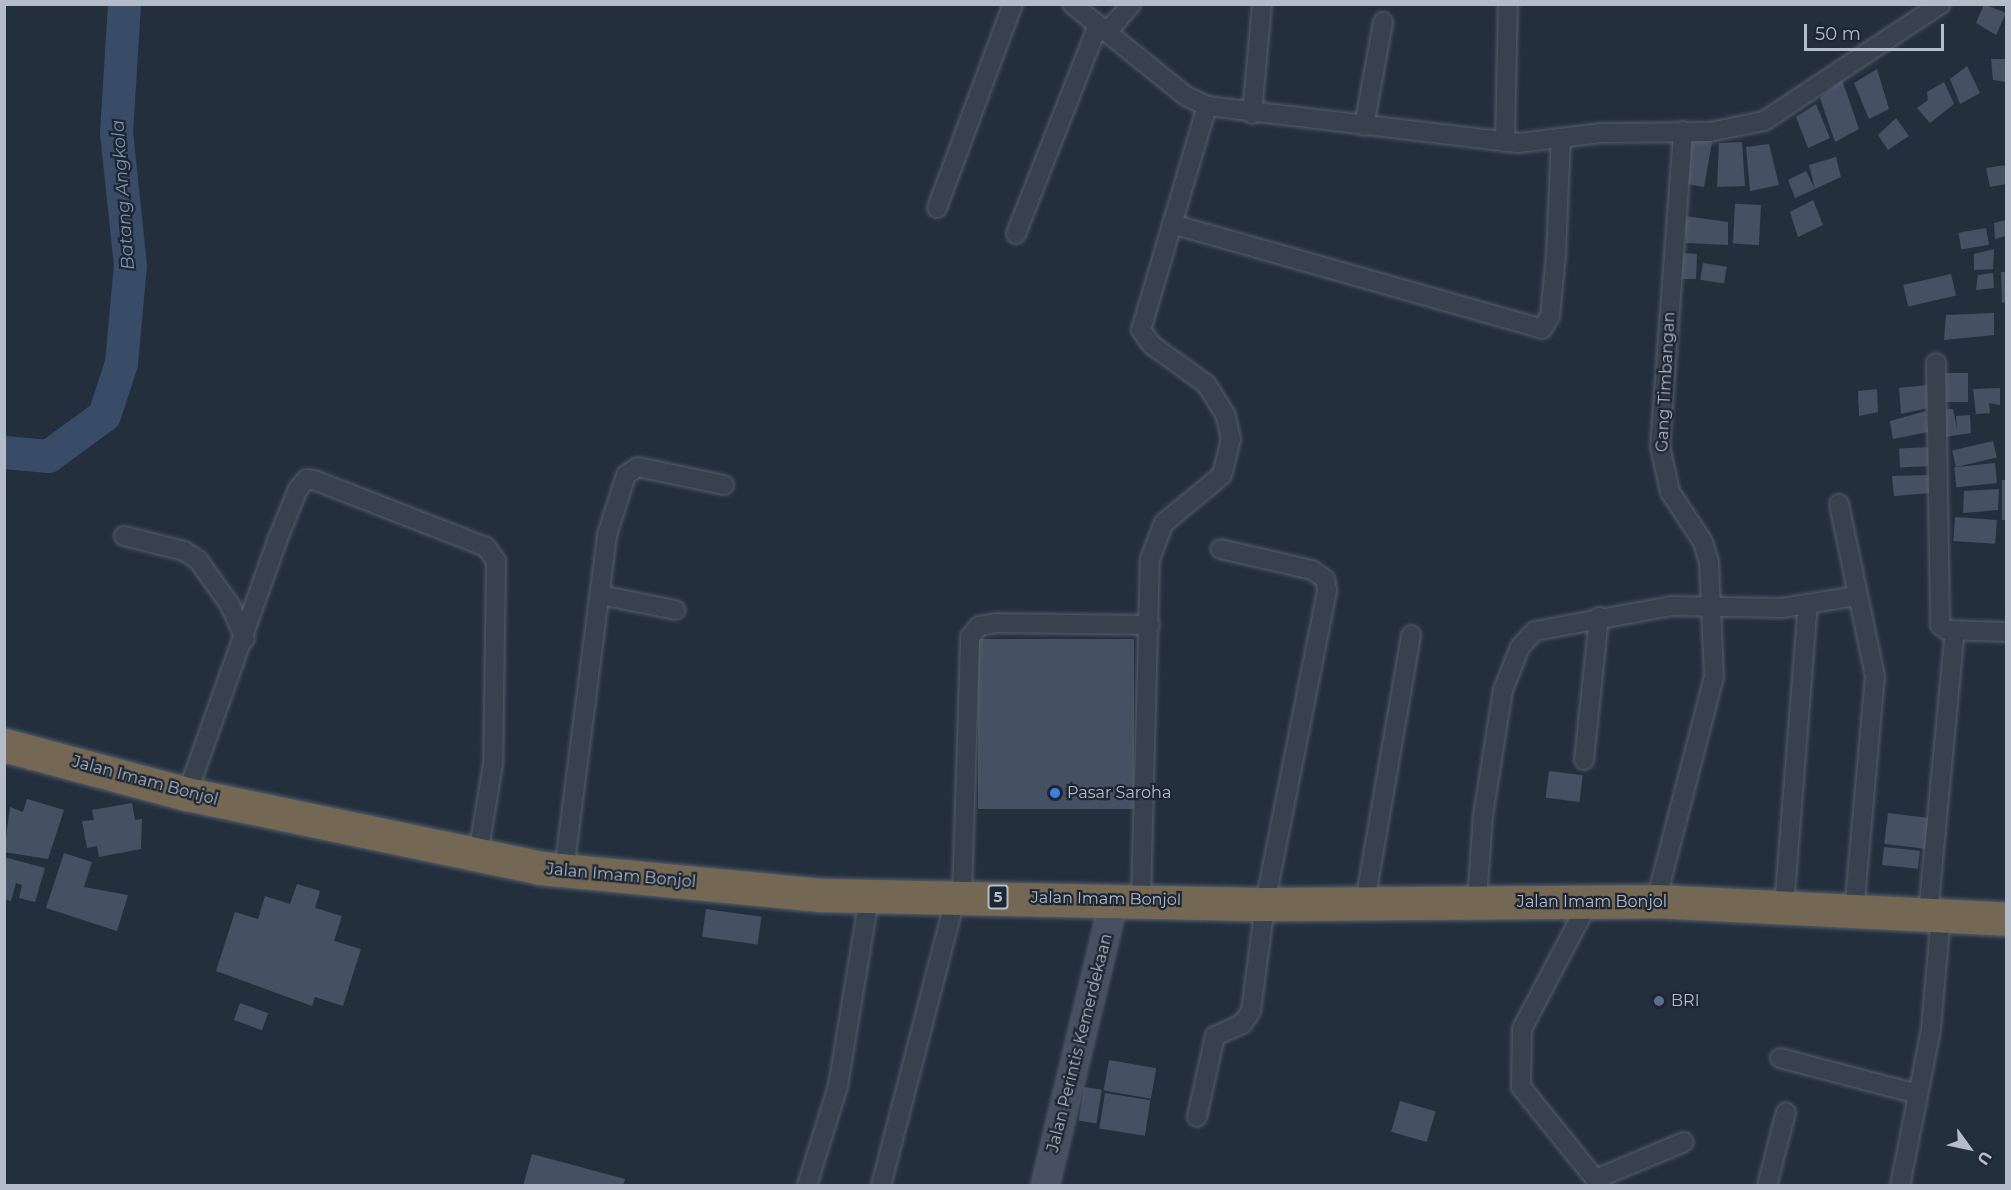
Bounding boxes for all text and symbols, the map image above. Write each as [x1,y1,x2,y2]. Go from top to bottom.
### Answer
scale bar [1807,12,1946,50]
text: 50 m [1815,23,1861,45]
water label: Batang Angkola [107,119,139,271]
street label: Gang Timbangan [1653,311,1679,453]
street label: Jalan Imam Bonjol [70,752,220,810]
place label: Pasar Saroha [1067,783,1171,803]
marker: Pasar Saroha [1048,786,1062,800]
street label: Jalan Imam Bonjol [545,860,697,892]
road number: 5 [988,885,1008,909]
street label: Jalan Imam Bonjol [1031,888,1181,910]
street label: Jalan Imam Bonjol [1517,892,1667,912]
street label: Jalan Perintis Kemerdekaan [1044,932,1116,1154]
place label: BRI [1671,991,1699,1011]
marker: BRI [1652,994,1666,1008]
north arrow [1939,1118,1999,1178]
text: U [1973,1148,1996,1169]

